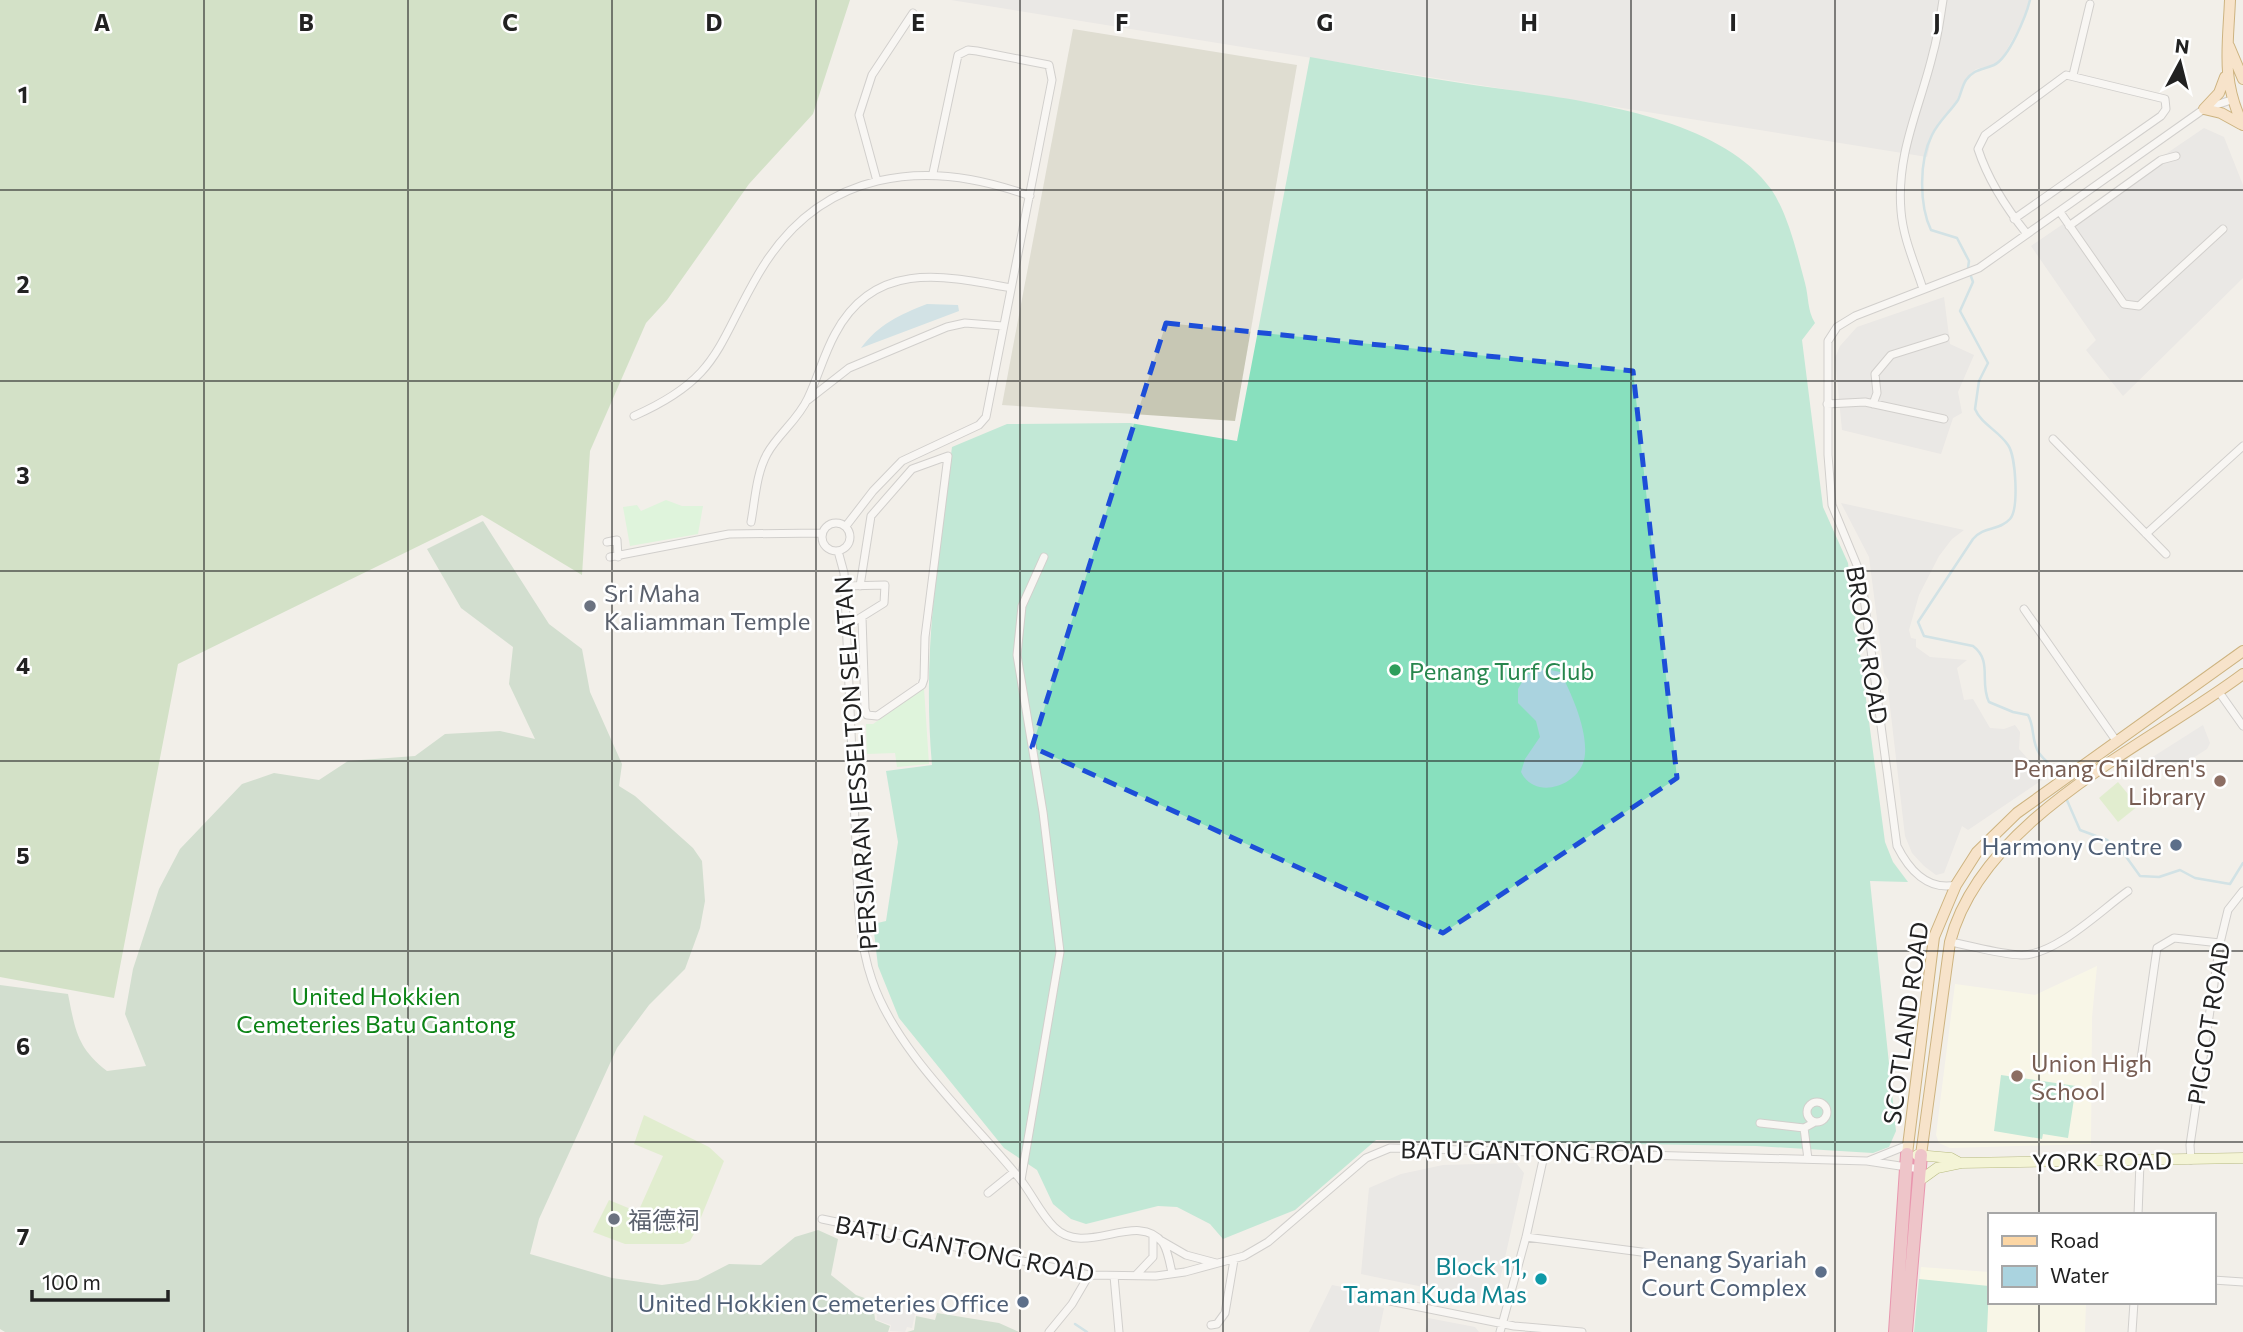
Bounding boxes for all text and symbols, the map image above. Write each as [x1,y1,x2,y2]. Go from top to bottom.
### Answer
text: A [94,8,111,36]
text: B [298,8,314,36]
text: C [502,8,518,36]
text: D [706,8,723,36]
text: E [911,8,925,36]
text: F [1115,8,1129,36]
text: G [1317,8,1333,36]
text: H [1520,8,1538,36]
text: I [1729,8,1737,36]
text: J [1933,8,1941,36]
north arrow [2145,28,2215,98]
text: N [2174,33,2191,58]
text: 1 [18,80,28,108]
text: 2 [16,270,30,298]
text: 3 [16,461,30,489]
street label: BROOK ROAD [1841,564,1895,726]
street label: PERSIARAN JESSELTON SELATAN [827,575,883,951]
place label: Sri Maha Kaliamman Temple [604,578,810,635]
marker: Sri Maha Kaliamman Temple [582,598,598,614]
text: 4 [16,651,30,679]
place label: Penang Turf Club [1409,656,1595,685]
marker: Penang Turf Club [1387,662,1403,678]
place label: Penang Children's Library [2013,753,2206,810]
marker: Penang Children's Library [2212,773,2228,789]
place label: Harmony Centre [1982,831,2162,860]
marker: Harmony Centre [2168,837,2184,853]
text: 5 [16,841,30,869]
street label: SCOTLAND ROAD [1876,920,1934,1126]
street label: PIGGOT ROAD [2181,939,2235,1107]
park label: United Hokkien Cemeteries Batu Gantong [236,981,516,1038]
text: 6 [16,1032,30,1060]
place label: Union High School [2031,1048,2152,1105]
marker: Union High School [2009,1068,2025,1084]
street label: BATU GANTONG ROAD [1400,1134,1664,1168]
street label: YORK ROAD [2032,1145,2172,1177]
place label: 福德祠 [628,1205,700,1234]
street label: BATU GANTONG ROAD [833,1209,1097,1287]
marker: 福德祠 [606,1211,622,1227]
legend [1988,1213,2215,1304]
text: 7 [17,1222,29,1250]
text: Road [2050,1227,2099,1252]
place label: Penang Syariah Court Complex [1641,1244,1807,1301]
place label: Block 11, Taman Kuda Mas [1343,1251,1527,1308]
scale bar [32,1258,168,1302]
text: Water [2050,1262,2109,1287]
marker: Penang Syariah Court Complex [1813,1264,1829,1280]
text: 100 m [42,1269,101,1294]
marker: Block 11, Taman Kuda Mas [1533,1271,1549,1287]
place label: United Hokkien Cemeteries Office [638,1288,1009,1317]
marker: United Hokkien Cemeteries Office [1015,1294,1031,1310]

